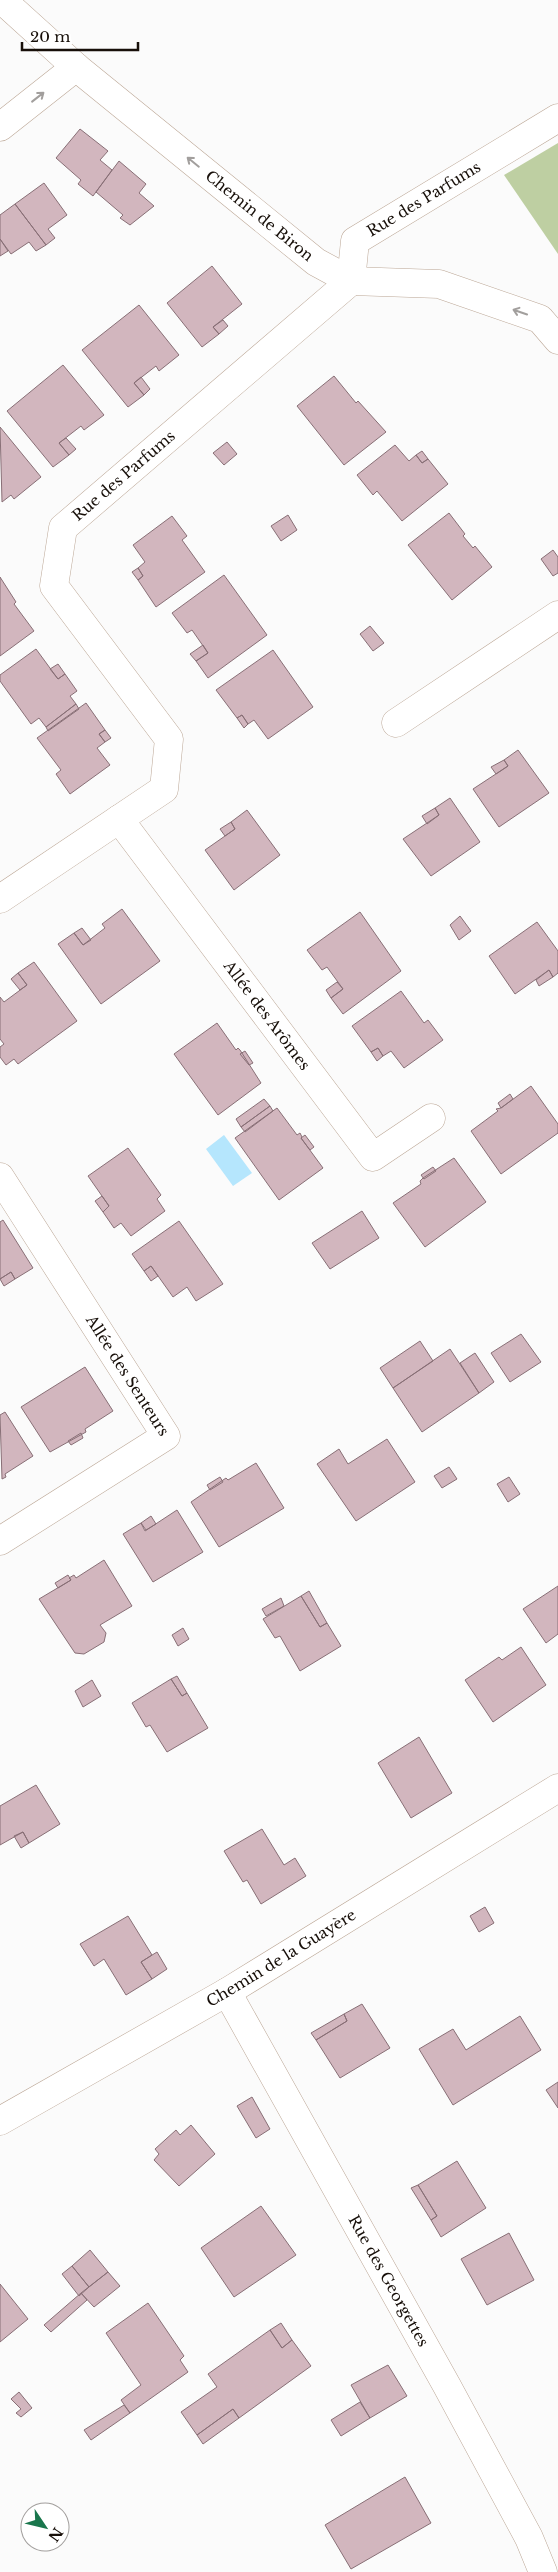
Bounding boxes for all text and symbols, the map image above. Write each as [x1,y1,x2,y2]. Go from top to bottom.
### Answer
scale bar [22,20,139,52]
text: 20 m [30,27,70,46]
one-way arrow [31,92,45,102]
one-way arrow [187,156,200,167]
street label: Rue des Parfums [363,157,484,240]
street label: Chemin de Biron [202,166,317,265]
one-way arrow [513,307,528,316]
street label: Rue des Parfums [68,426,179,525]
street label: Allée des Arômes [219,956,315,1074]
street label: Allée des Senteurs [82,1311,174,1440]
street label: Chemin de la Guayère [203,1905,359,2011]
street label: Rue des Georgettes [345,2212,433,2350]
north arrow [20,2502,70,2552]
text: N [44,2524,67,2545]

